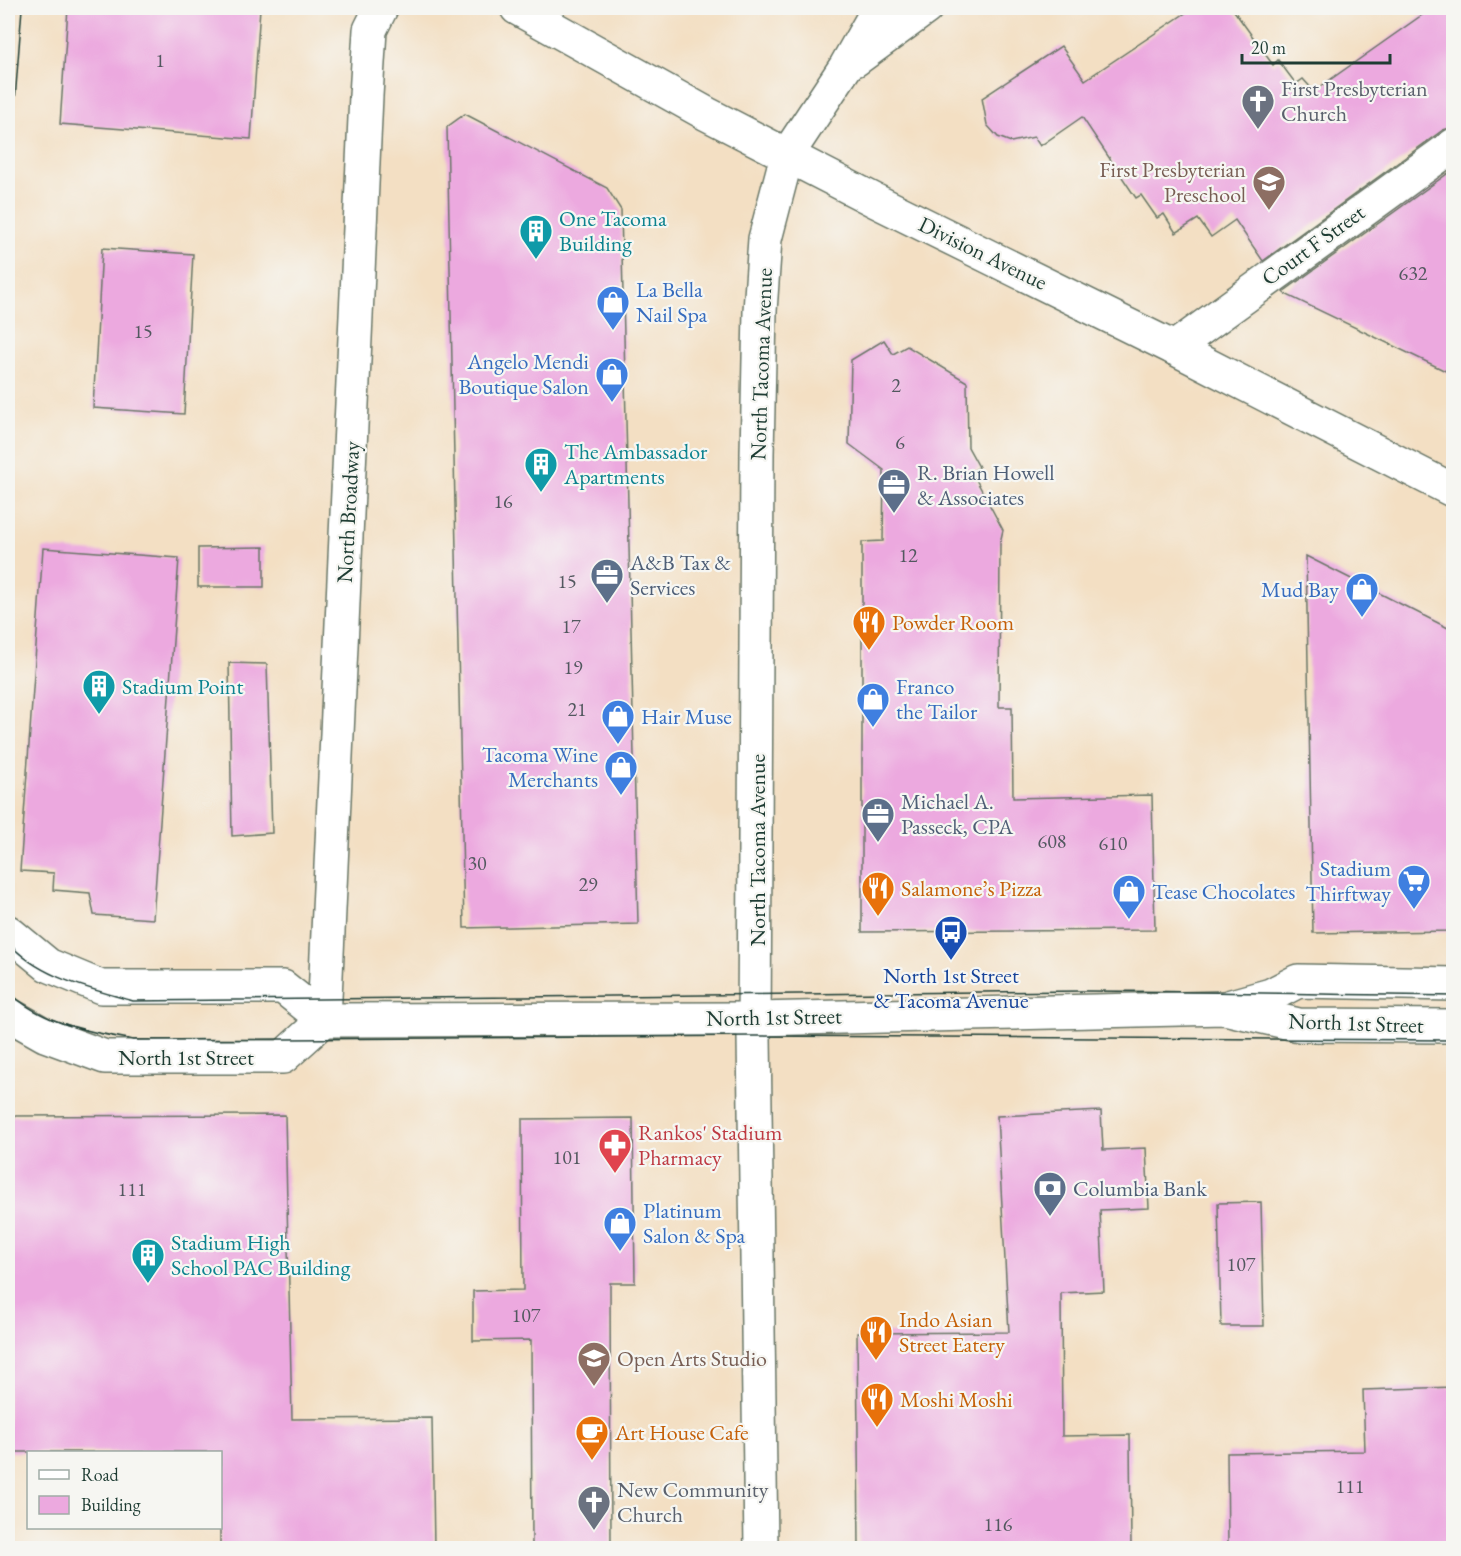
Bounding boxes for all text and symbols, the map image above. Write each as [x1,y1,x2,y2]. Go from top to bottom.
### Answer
scale bar [1242,27,1390,65]
text: 20 m [1251,36,1286,59]
house number: 1 [155,47,165,73]
place label: First Presbyterian Church [1281,74,1428,128]
church icon: First Presbyterian Church [1240,83,1276,130]
place label: First Presbyterian Preschool [1099,155,1246,209]
school or university icon: First Presbyterian Preschool [1251,164,1287,211]
street label: Court F Street [1256,198,1370,292]
place label: One Tacoma Building [559,204,667,258]
street label: Division Avenue [914,209,1052,297]
building icon: One Tacoma Building [518,213,554,260]
house number: 632 [1399,260,1428,286]
street label: North Tacoma Avenue [743,267,779,461]
place label: La Bella Nail Spa [636,275,707,329]
shop icon: La Bella Nail Spa [595,284,631,331]
house number: 15 [133,318,153,344]
place label: Angelo Mendi Boutique Salon [458,347,589,401]
shop icon: Angelo Mendi Boutique Salon [594,356,630,403]
house number: 2 [891,372,901,398]
house number: 6 [895,429,905,455]
place label: The Ambassador Apartments [563,437,708,491]
street label: North Broadway [330,440,366,584]
building icon: The Ambassador Apartments [523,446,559,493]
place label: R. Brian Howell & Associates [917,458,1055,512]
office icon: R. Brian Howell & Associates [876,467,912,514]
house number: 16 [493,488,513,514]
house number: 12 [898,542,918,568]
place label: A&B Tax & Services [629,548,731,602]
office icon: A&B Tax & Services [589,557,625,604]
house number: 15 [557,568,577,594]
shop icon: Mud Bay [1344,571,1380,618]
place label: Mud Bay [1261,575,1339,604]
restaurant icon: Powder Room [851,604,887,651]
place label: Powder Room [892,608,1014,637]
house number: 17 [561,613,581,639]
house number: 19 [563,654,583,680]
building icon: Stadium Point [81,668,117,715]
place label: Stadium Point [122,672,243,701]
place label: Franco the Tailor [896,672,978,726]
shop icon: Franco the Tailor [855,681,891,728]
house number: 21 [567,696,587,722]
shop icon: Hair Muse [600,698,636,745]
place label: Hair Muse [641,702,732,731]
place label: Tacoma Wine Merchants [482,740,598,794]
shop icon: Tacoma Wine Merchants [603,749,639,796]
street label: North Tacoma Avenue [743,753,772,946]
place label: Michael A. Passeck, CPA [901,787,1014,841]
office icon: Michael A. Passeck, CPA [860,796,896,843]
house number: 608 [1038,828,1066,854]
house number: 610 [1099,830,1128,856]
house number: 30 [467,850,487,876]
place label: Stadium Thirftway [1305,854,1391,908]
supermarket icon: Stadium Thirftway [1396,863,1432,910]
restaurant icon: Salamone’s Pizza [860,870,896,917]
house number: 29 [578,871,598,897]
shop icon: Tease Chocolates [1111,873,1147,920]
place label: Salamone’s Pizza [901,874,1042,903]
place label: Tease Chocolates [1152,877,1295,906]
bus stop icon: North 1st Street & Tacoma Avenue [933,914,969,961]
place label: North 1st Street & Tacoma Avenue [873,961,1029,1015]
street label: North 1st Street [706,1001,842,1033]
street label: North 1st Street [1288,1006,1424,1040]
street label: North 1st Street [118,1043,254,1072]
place label: Rankos' Stadium Pharmacy [638,1118,782,1172]
pharmacy icon: Rankos' Stadium Pharmacy [597,1127,633,1174]
house number: 101 [553,1144,581,1170]
bank icon: Columbia Bank [1032,1170,1068,1217]
place label: Columbia Bank [1073,1174,1207,1203]
house number: 111 [118,1176,146,1202]
place label: Platinum Salon & Spa [643,1196,745,1250]
shop icon: Platinum Salon & Spa [602,1205,638,1252]
place label: Stadium High School PAC Building [171,1228,351,1282]
building icon: Stadium High School PAC Building [130,1237,166,1284]
house number: 107 [1227,1251,1256,1277]
house number: 107 [512,1302,541,1328]
place label: Indo Asian Street Eatery [899,1305,1005,1359]
restaurant icon: Indo Asian Street Eatery [858,1314,894,1361]
school or university icon: Open Arts Studio [576,1340,612,1387]
place label: Open Arts Studio [617,1344,767,1373]
restaurant icon: Moshi Moshi [859,1381,895,1428]
place label: Moshi Moshi [900,1385,1013,1414]
cafe icon: Art House Cafe [574,1414,610,1461]
place label: Art House Cafe [614,1418,749,1447]
legend [27,1451,222,1529]
text: Road [81,1463,120,1486]
house number: 111 [1336,1473,1364,1499]
place label: New Community Church [617,1475,769,1529]
church icon: New Community Church [576,1484,612,1531]
text: Building [81,1493,141,1516]
house number: 116 [984,1511,1013,1537]

